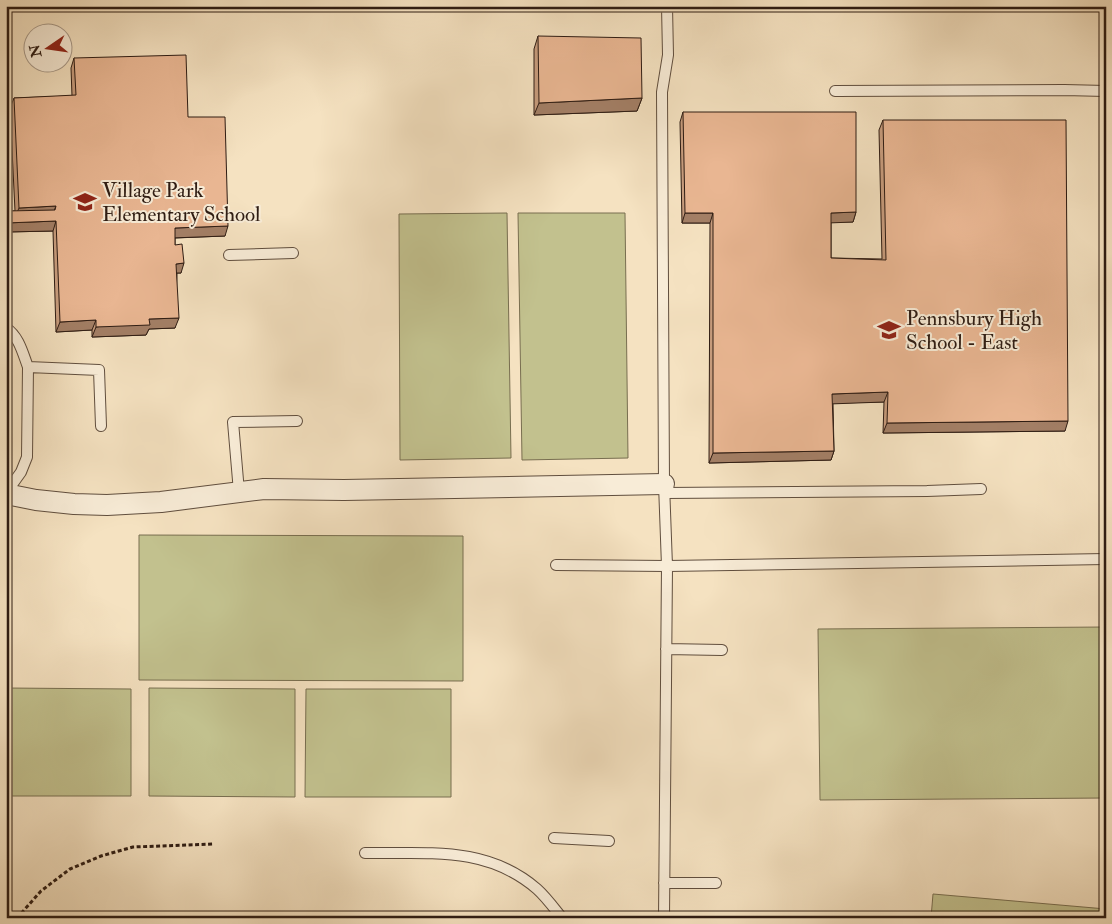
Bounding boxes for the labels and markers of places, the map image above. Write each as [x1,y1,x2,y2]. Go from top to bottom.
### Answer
place label: Village Park Elementary School [102,177,261,228]
school or university icon: Village Park Elementary School [72,189,98,215]
place label: Pennsbury High School - East [906,305,1042,356]
school or university icon: Pennsbury High School - East [876,317,902,343]

